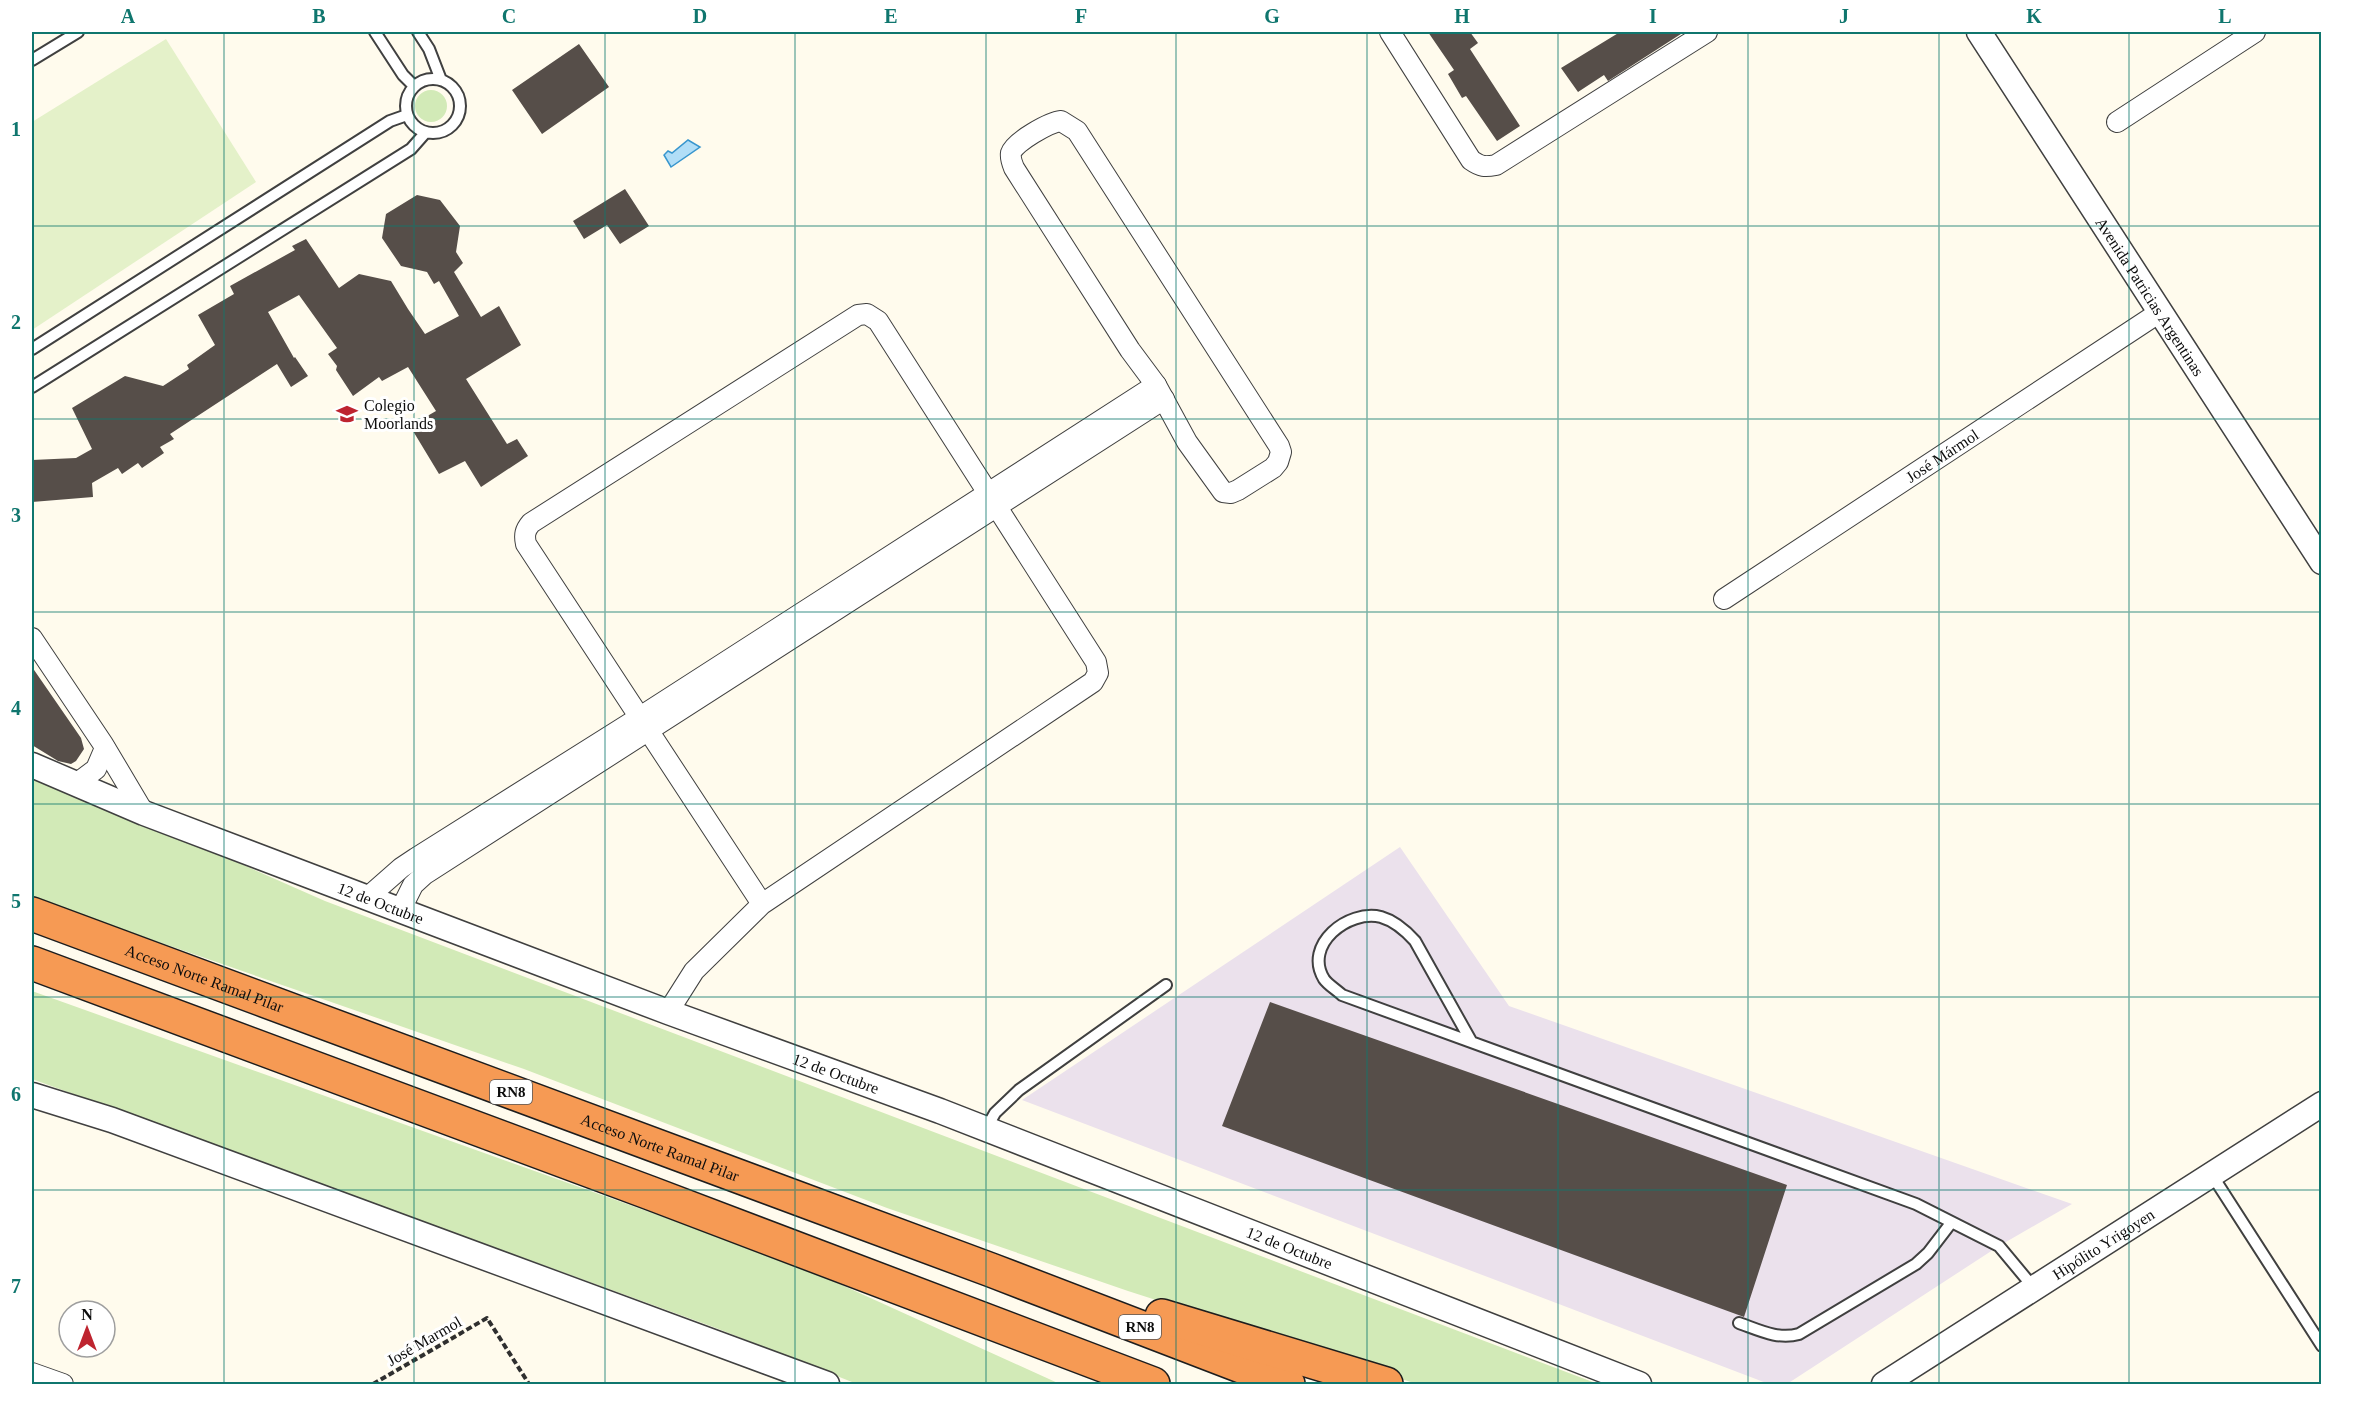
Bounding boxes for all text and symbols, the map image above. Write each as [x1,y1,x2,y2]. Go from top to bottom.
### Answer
text: A [121,5,136,27]
text: B [312,5,326,27]
text: C [502,5,516,27]
text: D [693,5,707,27]
text: E [884,5,898,27]
text: F [1075,5,1087,27]
text: G [1264,5,1280,27]
text: H [1454,5,1470,27]
text: I [1649,5,1657,27]
text: J [1839,5,1849,27]
text: K [2026,5,2042,27]
text: L [2218,5,2232,27]
text: 1 [11,118,21,140]
street label: Avenida Patricias Argentinas [2093,214,2208,379]
text: 2 [11,311,21,333]
place label: Colegio Moorlands [364,397,433,432]
school or university icon: Colegio Moorlands [335,402,359,426]
street label: José Mármol [1903,425,1982,485]
text: 3 [11,504,21,526]
text: 4 [11,697,21,719]
street label: 12 de Octubre [335,879,426,927]
text: 5 [11,890,21,912]
street label: Acceso Norte Ramal Pilar [123,941,287,1015]
street label: 12 de Octubre [790,1050,881,1097]
road number: RN8 [490,1080,532,1104]
text: 6 [11,1083,21,1105]
street label: Acceso Norte Ramal Pilar [579,1110,742,1185]
street label: Hipólito Yrigoyen [2049,1205,2157,1283]
street label: 12 de Octubre [1244,1223,1335,1272]
text: 7 [11,1275,21,1297]
north arrow [57,1299,117,1359]
text: N [81,1306,93,1323]
street label: José Marmol [384,1313,465,1369]
road number: RN8 [1119,1315,1161,1339]

